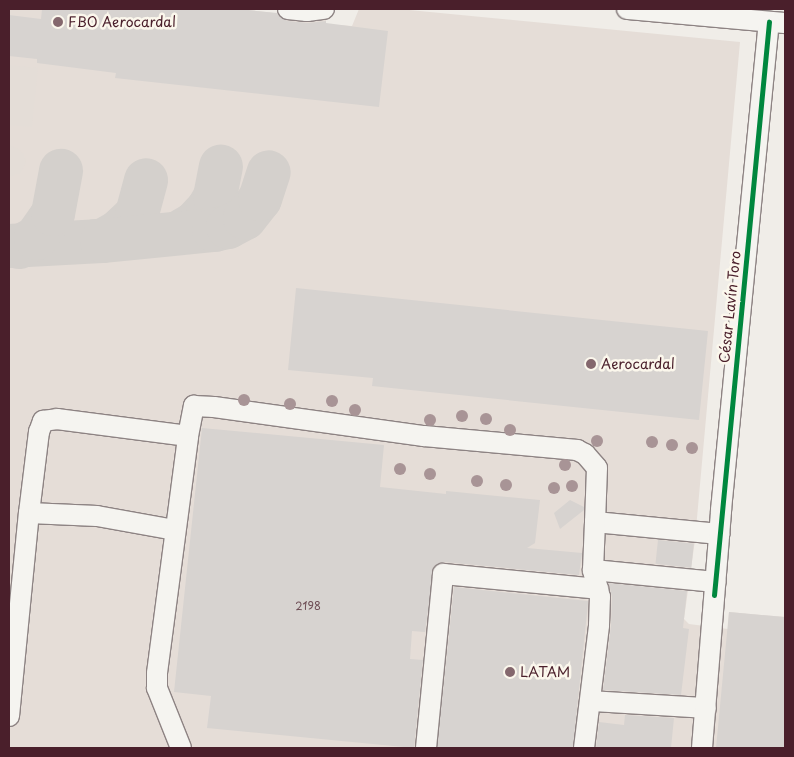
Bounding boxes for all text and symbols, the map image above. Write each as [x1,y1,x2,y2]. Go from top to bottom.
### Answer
place label: FBO Aerocardal [68,14,175,30]
marker: FBO Aerocardal [52,16,64,28]
street label: César Lavín Toro [716,250,744,364]
place label: Aerocardal [601,356,675,372]
marker: Aerocardal [585,358,597,370]
house number: 2198 [295,599,321,613]
place label: LATAM [520,664,570,680]
marker: LATAM [504,666,516,678]

